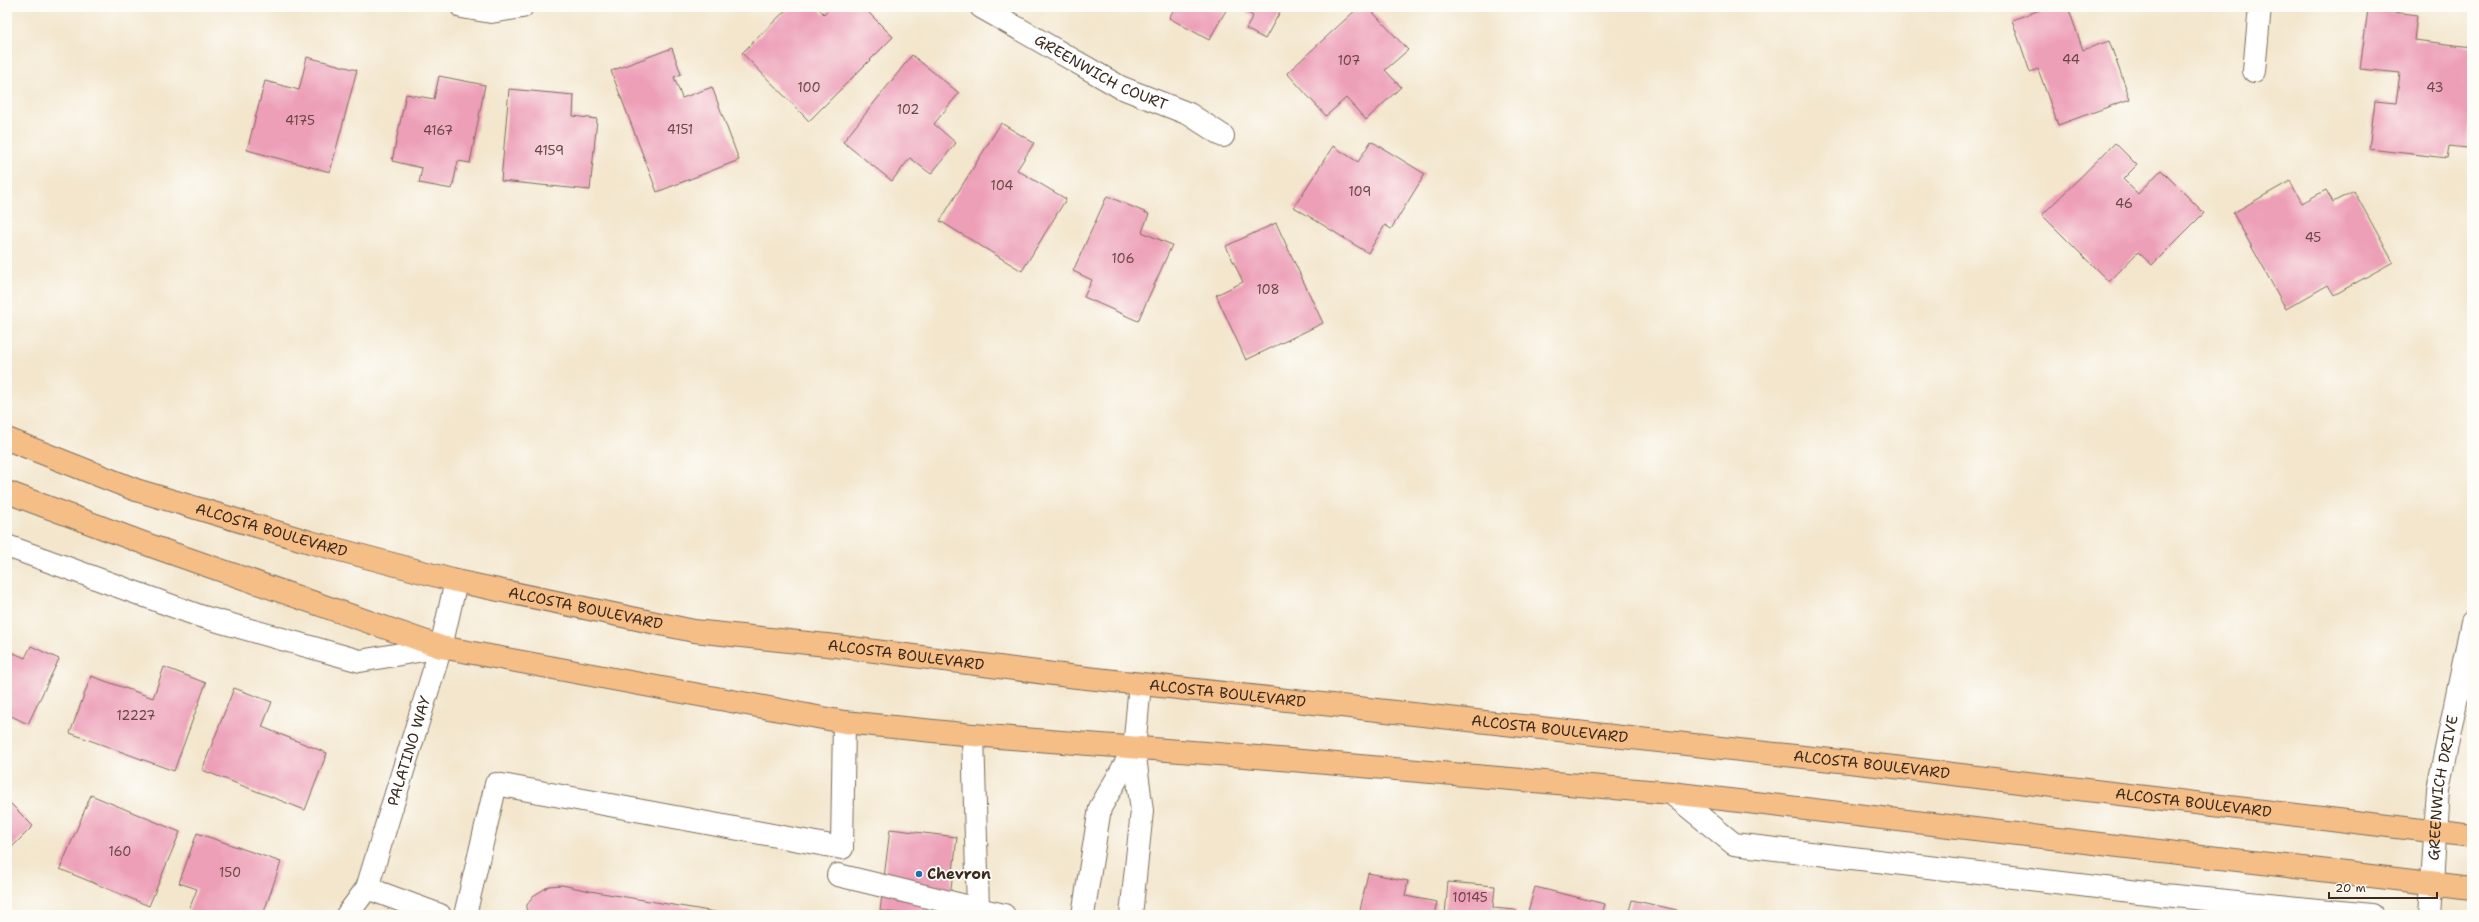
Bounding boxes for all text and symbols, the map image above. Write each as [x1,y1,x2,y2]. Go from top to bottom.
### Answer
street label: GREENWICH COURT [1031,30,1171,115]
house number: 44 [2062,51,2080,68]
house number: 107 [1338,52,1360,69]
house number: 100 [797,79,821,96]
house number: 43 [2426,79,2444,96]
house number: 102 [897,101,919,118]
house number: 4175 [285,112,315,129]
house number: 4151 [667,121,693,138]
house number: 4167 [423,122,453,139]
house number: 4159 [534,142,564,159]
house number: 104 [991,177,1013,194]
house number: 109 [1349,183,1371,200]
house number: 46 [2115,195,2133,212]
house number: 45 [2305,229,2321,246]
house number: 106 [1111,250,1135,267]
house number: 108 [1256,281,1280,298]
street label: ALCOSTA BOULEVARD [193,498,350,562]
street label: ALCOSTA BOULEVARD [507,582,665,634]
street label: ALCOSTA BOULEVARD [827,635,986,675]
street label: ALCOSTA BOULEVARD [1148,675,1307,712]
street label: PALATINO WAY [383,693,435,809]
house number: 12227 [117,707,155,724]
street label: ALCOSTA BOULEVARD [1470,710,1629,748]
street label: GREENWICH DRIVE [2423,713,2463,861]
street label: ALCOSTA BOULEVARD [1792,746,1951,784]
street label: ALCOSTA BOULEVARD [2114,783,2273,822]
house number: 160 [109,843,131,860]
house number: 150 [219,864,241,881]
place label: Chevron [927,864,991,884]
marker: Chevron [914,869,924,879]
scale bar [2329,874,2437,900]
text: 20 m [2335,880,2366,896]
house number: 10145 [1452,889,1488,906]

